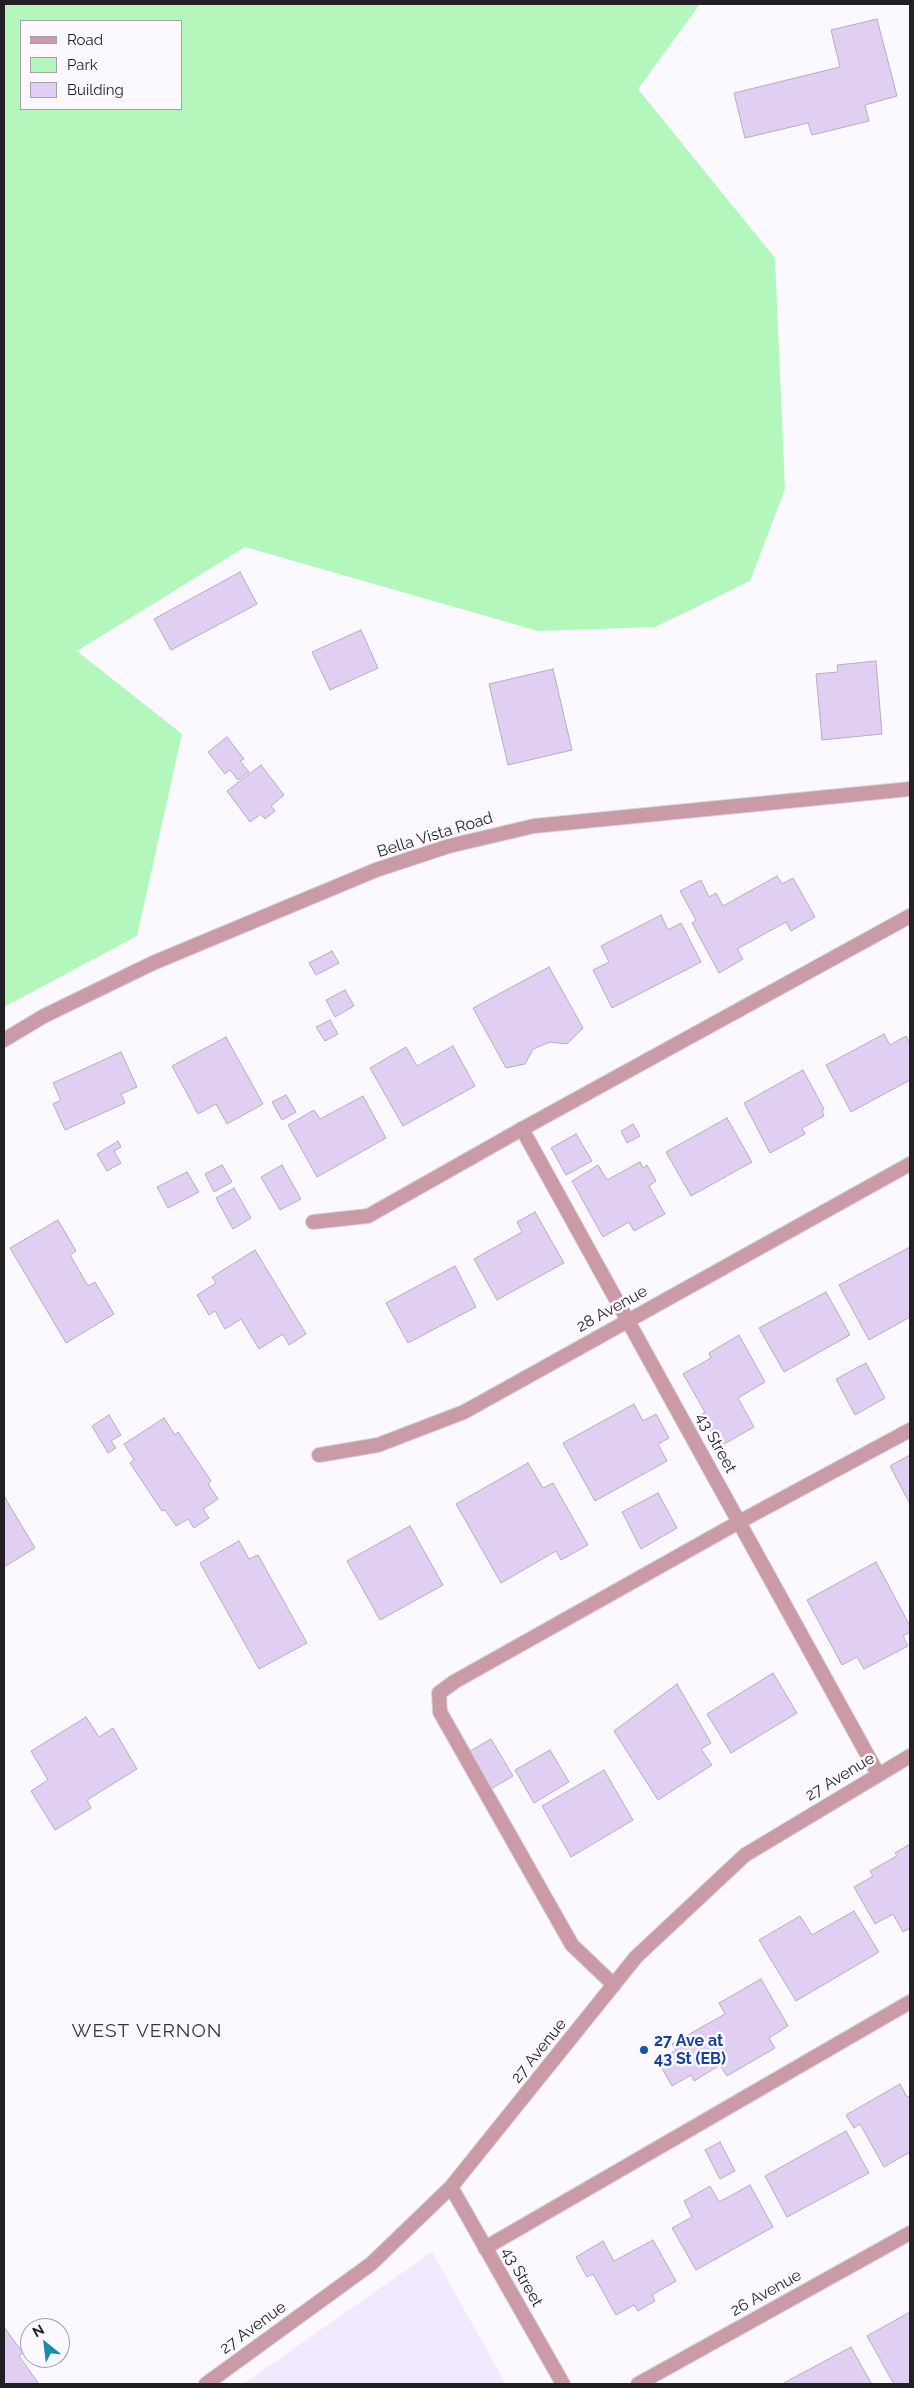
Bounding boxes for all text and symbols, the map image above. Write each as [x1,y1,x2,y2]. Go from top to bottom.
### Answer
legend [20,20,182,110]
text: Road [67,31,103,49]
text: Park [67,56,98,74]
text: Building [67,81,124,99]
street label: Bella Vista Road [375,808,495,862]
street label: 28 Avenue [573,1282,651,1336]
street label: 43 Street [692,1410,740,1476]
street label: 27 Avenue [802,1749,878,1805]
street label: 27 Avenue [507,2015,571,2087]
district label: WEST VERNON [70,2020,224,2042]
place label: 27 Ave at 43 St (EB) [654,2031,726,2069]
marker: 27 Ave at 43 St (EB) [638,2044,650,2056]
street label: 43 Street [497,2244,547,2310]
street label: 26 Avenue [727,2266,805,2320]
street label: 27 Avenue [216,2298,290,2358]
north arrow [20,2318,70,2368]
text: N [30,2321,47,2340]

